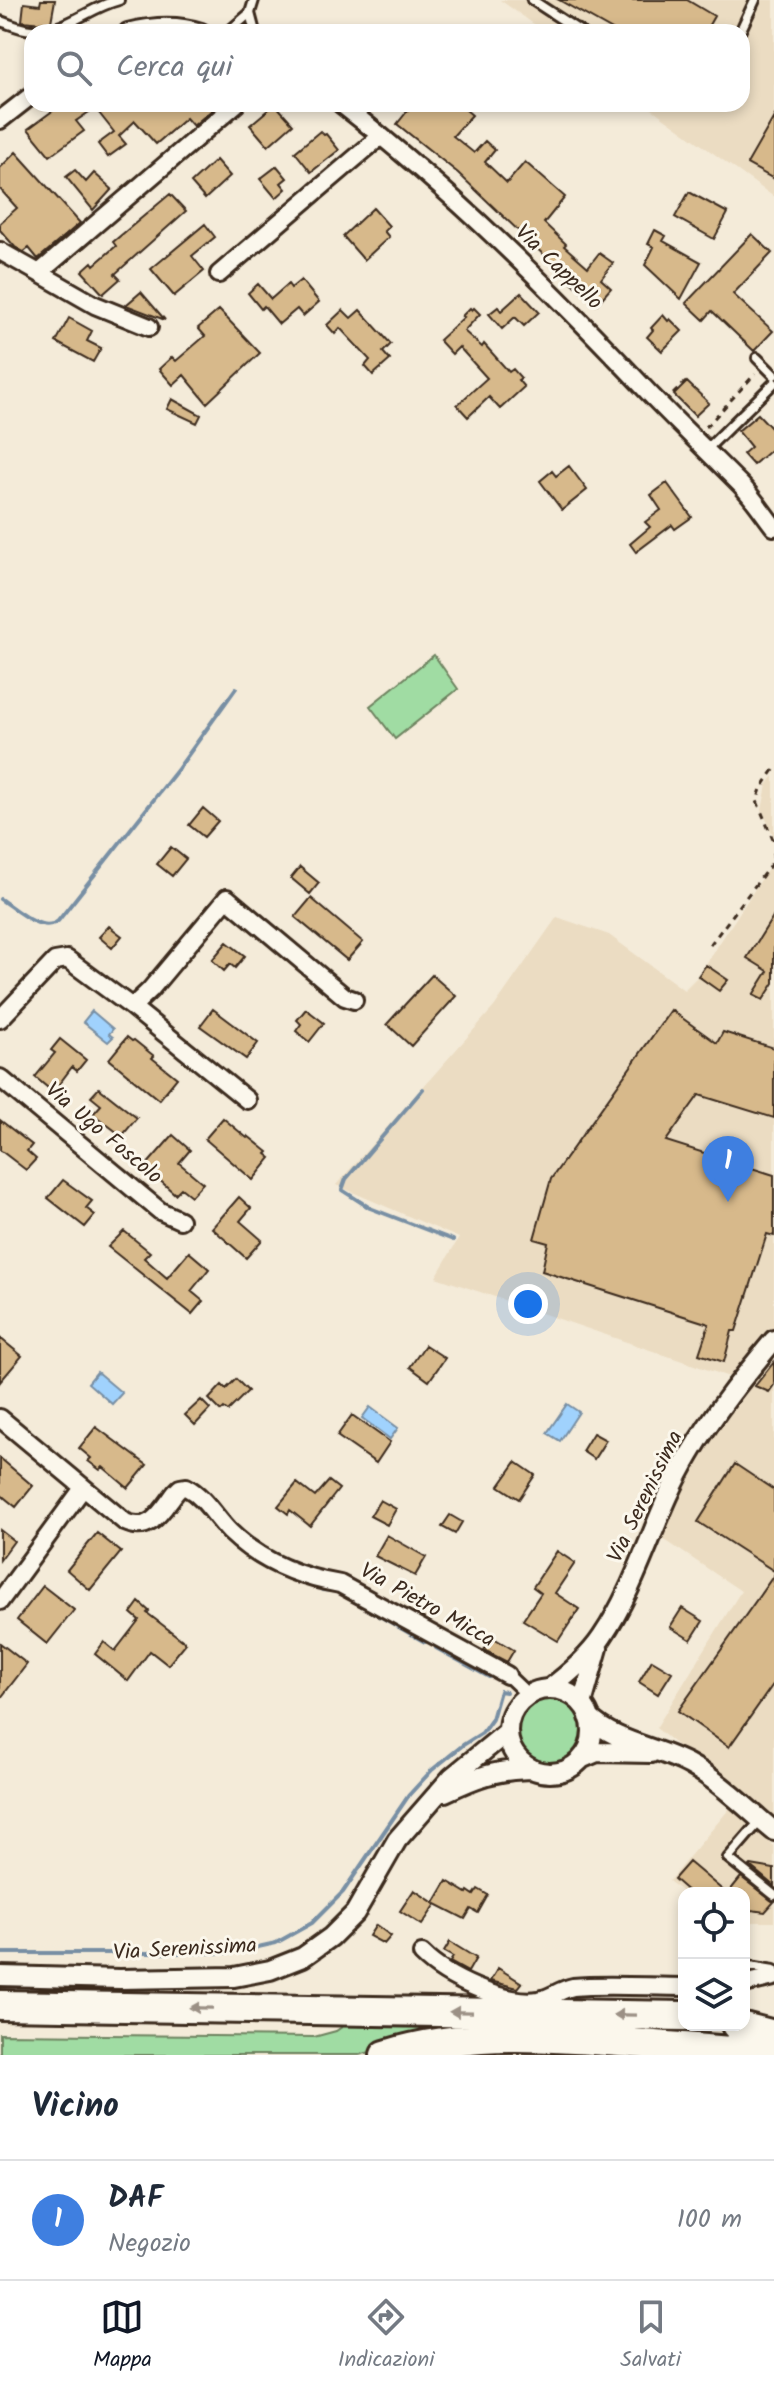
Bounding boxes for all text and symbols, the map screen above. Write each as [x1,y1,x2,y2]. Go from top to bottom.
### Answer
search box [24,24,750,112]
text: Cerca qui [116,44,233,92]
icon: search [52,46,96,90]
street label: Via Cappello [506,217,610,319]
street label: Via Ugo Foscolo [36,1074,170,1194]
pin: 1 [702,1136,754,1202]
your location [508,1284,548,1324]
street label: Via Serenissima [599,1425,693,1569]
street label: Via Pietro Micca [353,1554,501,1658]
map controls [678,1887,750,2031]
button: locate [678,1887,750,1959]
street label: Via Serenissima [112,1929,258,1971]
button: layers [678,1959,750,2031]
one-way arrow [188,2002,213,2014]
one-way arrow [448,2006,473,2018]
one-way arrow [612,2008,637,2021]
text: Vicino [32,2080,119,2134]
text: DAF [108,2175,163,2223]
text: 1 [54,2199,62,2241]
text: 100 m [677,2199,742,2241]
text: Negozio [108,2223,191,2265]
tab: Mappa [93,2295,152,2378]
tab: Indicazioni [338,2295,434,2378]
tab: Salvati [620,2295,681,2378]

